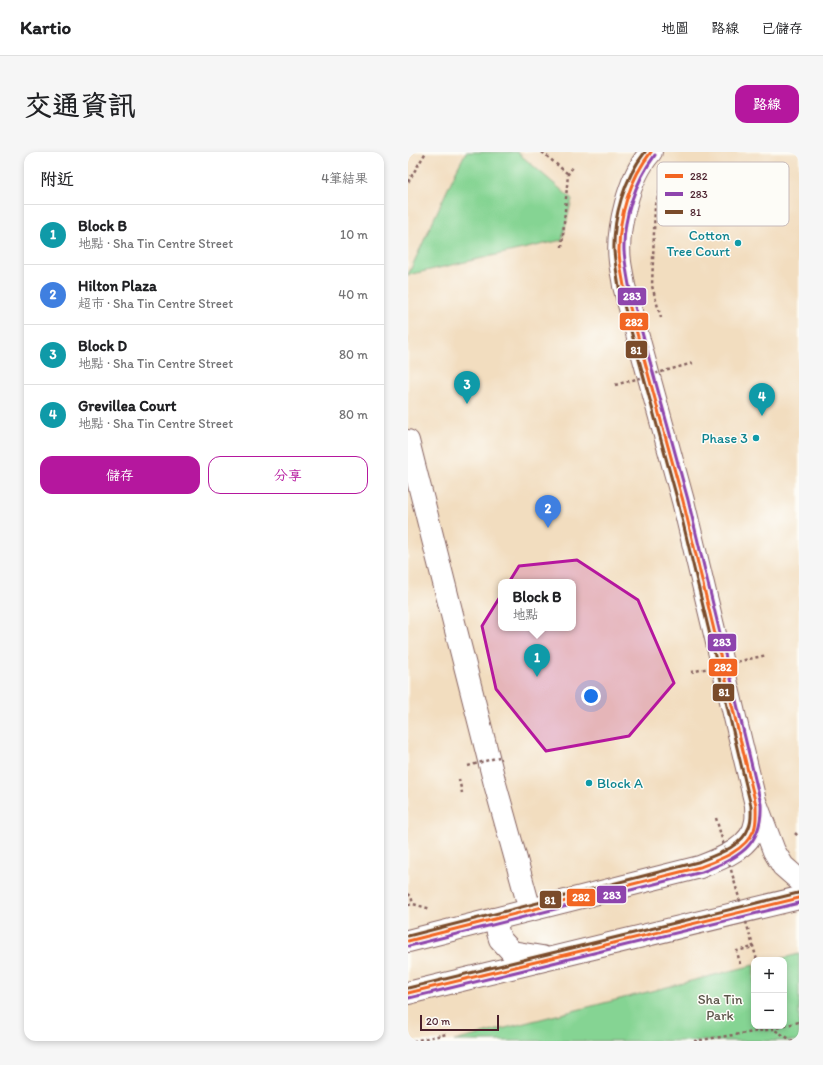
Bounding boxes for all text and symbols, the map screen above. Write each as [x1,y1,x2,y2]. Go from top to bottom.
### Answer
text: Kartio [20,16,71,39]
text: 地圖 [661,20,689,37]
text: 路線 [711,20,739,37]
text: 已儲存 [761,20,803,37]
button: 路線 [735,85,799,123]
text: 交通資訊 [24,88,136,122]
legend [657,162,789,226]
text: 附近 [40,169,74,189]
text: 282 [690,170,708,183]
text: 4筆結果 [321,171,368,186]
text: 283 [690,188,708,201]
text: 81 [690,206,701,219]
text: Block B [78,217,127,235]
text: 1 [50,227,56,242]
text: 10 m [340,227,368,242]
place label: Cotton Tree Court [666,227,730,260]
text: 地點 · Sha Tin Centre Street [78,236,233,251]
marker: Cotton Tree Court [733,238,743,248]
text: Hilton Plaza [78,277,157,295]
text: 2 [50,287,56,302]
text: 40 m [338,287,368,302]
line badge: 283 [617,287,647,306]
text: 283 [623,290,641,303]
text: 超市 · Sha Tin Centre Street [78,296,233,311]
line badge: 282 [619,312,649,331]
text: 282 [625,316,643,329]
text: Block D [78,337,127,355]
line badge: 81 [625,340,648,359]
text: 81 [630,344,642,357]
text: 3 [49,347,57,362]
text: 80 m [339,347,368,362]
text: 地點 · Sha Tin Centre Street [78,356,233,371]
pin: 3 [454,371,480,404]
pin: 4 [749,383,775,416]
text: Grevillea Court [78,397,176,415]
text: 4 [49,407,57,422]
text: 80 m [339,407,368,422]
text: 地點 · Sha Tin Centre Street [78,416,233,431]
place label: Phase 3 [702,430,748,447]
marker: Phase 3 [751,433,761,443]
button: 儲存 [40,456,200,494]
button: 分享 [208,456,368,494]
pin: 2 [535,495,561,528]
popup [498,579,576,631]
text: Block B [512,588,562,606]
text: 地點 [512,607,538,622]
line badge: 283 [707,633,737,652]
text: 283 [713,636,731,649]
pin: 1 [524,644,550,677]
line badge: 282 [708,658,738,677]
text: 282 [714,661,732,674]
line badge: 81 [712,683,735,702]
your location [581,686,601,706]
text: 81 [718,686,730,699]
place label: Block A [597,775,643,792]
marker: Block A [584,778,594,788]
line badge: 283 [596,885,627,904]
line badge: 282 [566,888,596,907]
text: 283 [603,889,621,902]
line badge: 81 [539,890,562,909]
text: 282 [572,891,590,904]
text: 81 [544,894,556,907]
map controls [751,957,787,1029]
button: + [751,957,787,993]
park label: Sha Tin Park [698,991,743,1024]
button: − [751,993,787,1029]
scale bar [420,1013,499,1032]
text: 20 m [426,1015,450,1028]

